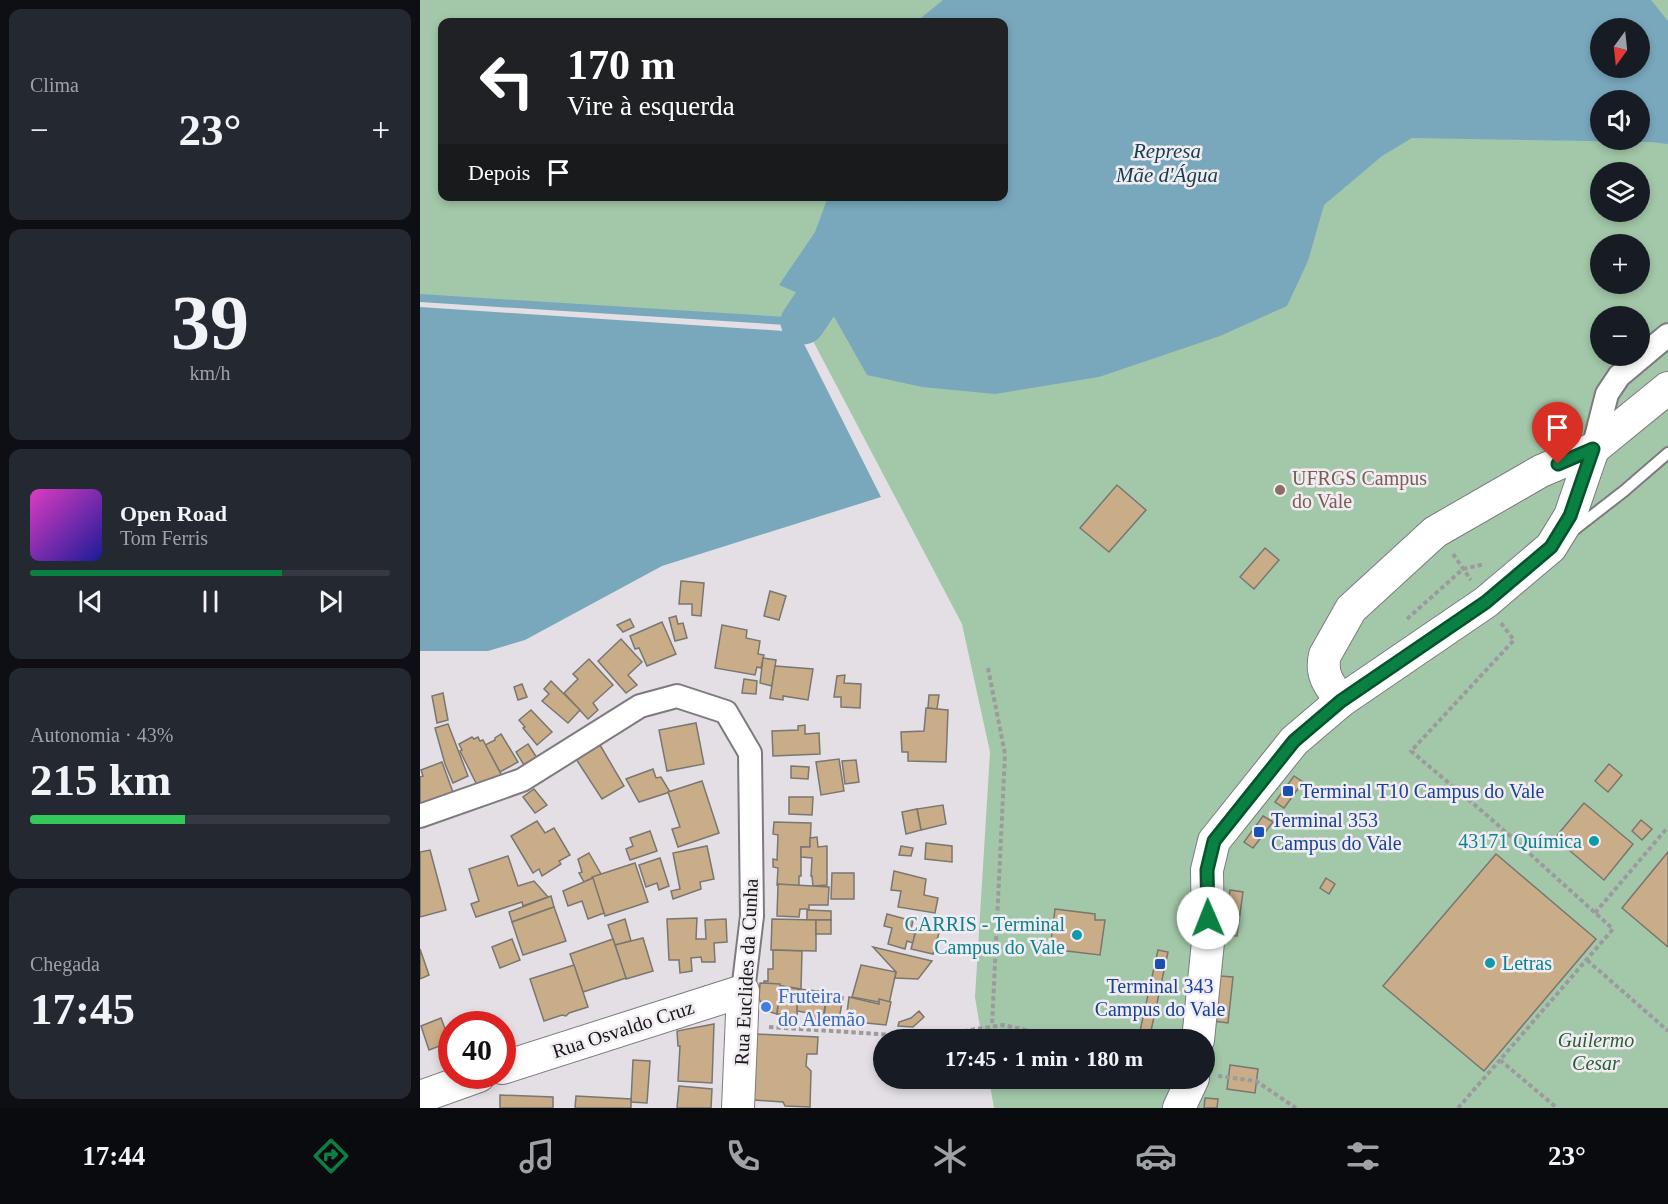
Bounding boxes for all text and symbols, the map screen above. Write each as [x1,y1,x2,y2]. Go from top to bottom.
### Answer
north arrow [1590,18,1650,78]
map controls [1590,18,1650,366]
icon: left [468,42,546,120]
text: 170 m [567,42,676,88]
text: Clima [30,74,79,96]
button: sound [1590,90,1650,150]
text: Vire à esquerda [567,91,735,121]
text: 23° [179,105,242,155]
text: − [30,112,49,148]
text: + [371,112,390,148]
water label: Represa Mãe d'Água [1115,139,1218,187]
icon: arrive [542,156,575,189]
text: Depois [468,160,530,185]
button: layers [1590,162,1650,222]
button: + [1590,234,1650,294]
text: 39 [171,279,249,366]
button: − [1590,306,1650,366]
text: km/h [189,362,231,384]
pin [1532,402,1583,464]
icon: arrive [1541,411,1574,444]
place label: UFRGS Campus do Vale [1292,467,1427,512]
marker: UFRGS Campus do Vale [1273,483,1287,497]
text: Open Road [120,501,227,526]
text: Tom Ferris [120,527,208,549]
icon: previous [74,585,107,618]
icon: pause [194,585,227,618]
icon: next [314,585,347,618]
text: Autonomia · 43% [30,724,173,746]
text: 215 km [30,755,171,805]
place label: Terminal T10 Campus do Vale [1300,780,1545,803]
marker: Terminal T10 Campus do Vale [1281,784,1295,798]
place label: Terminal 353 Campus do Vale [1271,809,1402,855]
marker: Terminal 353 Campus do Vale [1252,825,1266,839]
place label: 43171 Química [1458,830,1582,852]
marker: 43171 Química [1587,834,1601,848]
street label: Rua Euclides da Cunha [730,878,762,1066]
position arrow [1176,886,1240,950]
place label: CARRIS - Terminal Campus do Vale [905,913,1065,959]
marker: CARRIS - Terminal Campus do Vale [1070,928,1084,942]
place label: Letras [1502,952,1552,974]
text: Chegada [30,953,100,975]
marker: Letras [1483,956,1497,970]
marker: Terminal 343 Campus do Vale [1153,957,1167,971]
place label: Terminal 343 Campus do Vale [1095,975,1225,1021]
text: 17:45 [30,984,135,1034]
place label: Fruteira do Alemão [778,985,865,1030]
street label: Rua Osvaldo Cruz [549,996,697,1062]
marker: Fruteira do Alemão [759,1000,773,1014]
speed limit sign: 40 [438,1011,516,1089]
park label: Guilermo Cesar [1558,1029,1634,1074]
text: 17:45 · 1 min · 180 m [945,1046,1143,1071]
icon: directions [310,1135,352,1177]
icon: music [516,1135,558,1177]
icon: phone [722,1135,764,1177]
icon: climate [929,1135,971,1177]
icon: car [1135,1135,1177,1177]
icon: filters [1342,1135,1384,1177]
text: 17:44 [82,1141,145,1171]
text: 23° [1548,1141,1586,1171]

